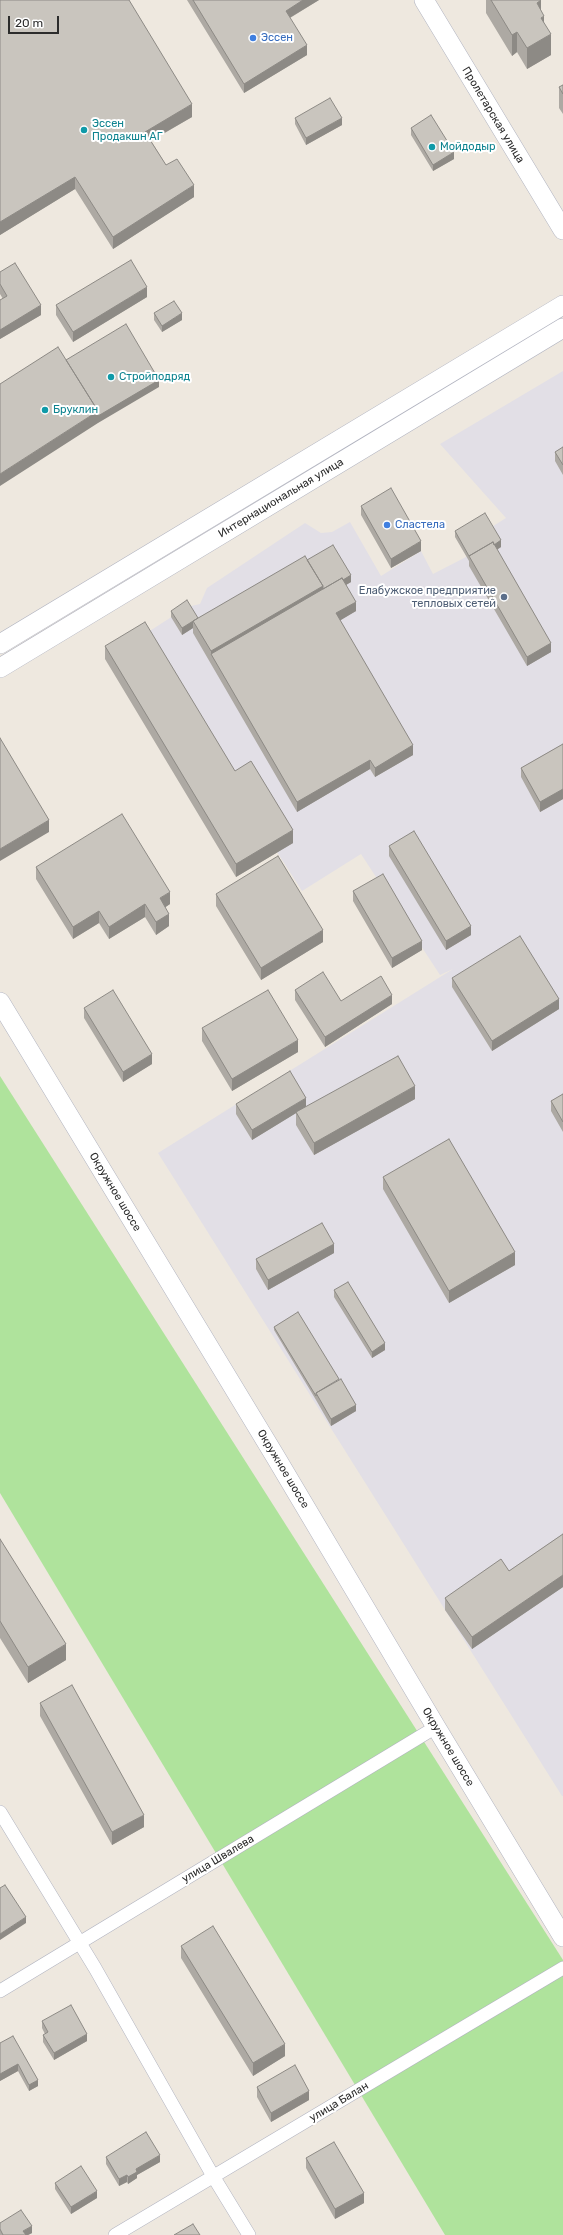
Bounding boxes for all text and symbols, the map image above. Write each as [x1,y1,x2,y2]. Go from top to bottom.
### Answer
scale bar [10,8,61,34]
text: 20 m [15,16,43,30]
place label: Эссен [261,31,293,45]
marker: Эссен [248,33,258,43]
street label: Пролетарская улица [459,65,527,165]
place label: Эссен Продакшн АГ [92,117,162,143]
marker: Эссен Продакшн АГ [79,125,89,135]
place label: Мойдодыр [440,140,496,154]
marker: Мойдодыр [427,142,437,152]
place label: Стройподряд [119,370,190,384]
marker: Стройподряд [106,372,116,382]
place label: Бруклин [53,403,98,417]
marker: Бруклин [40,405,50,415]
street label: Интернациональная улица [216,455,346,541]
place label: Сластела [395,518,445,532]
marker: Сластела [382,520,392,530]
place label: Елабужское предприятие тепловых сетей [359,584,496,610]
marker: Елабужское предприятие тепловых сетей [499,592,509,602]
street label: Окружное шоссе [86,1150,144,1234]
street label: Окружное шоссе [254,1427,312,1511]
street label: Окружное шоссе [419,1705,477,1789]
street label: улица Швалева [180,1832,256,1886]
street label: улица Балан [307,2079,371,2125]

